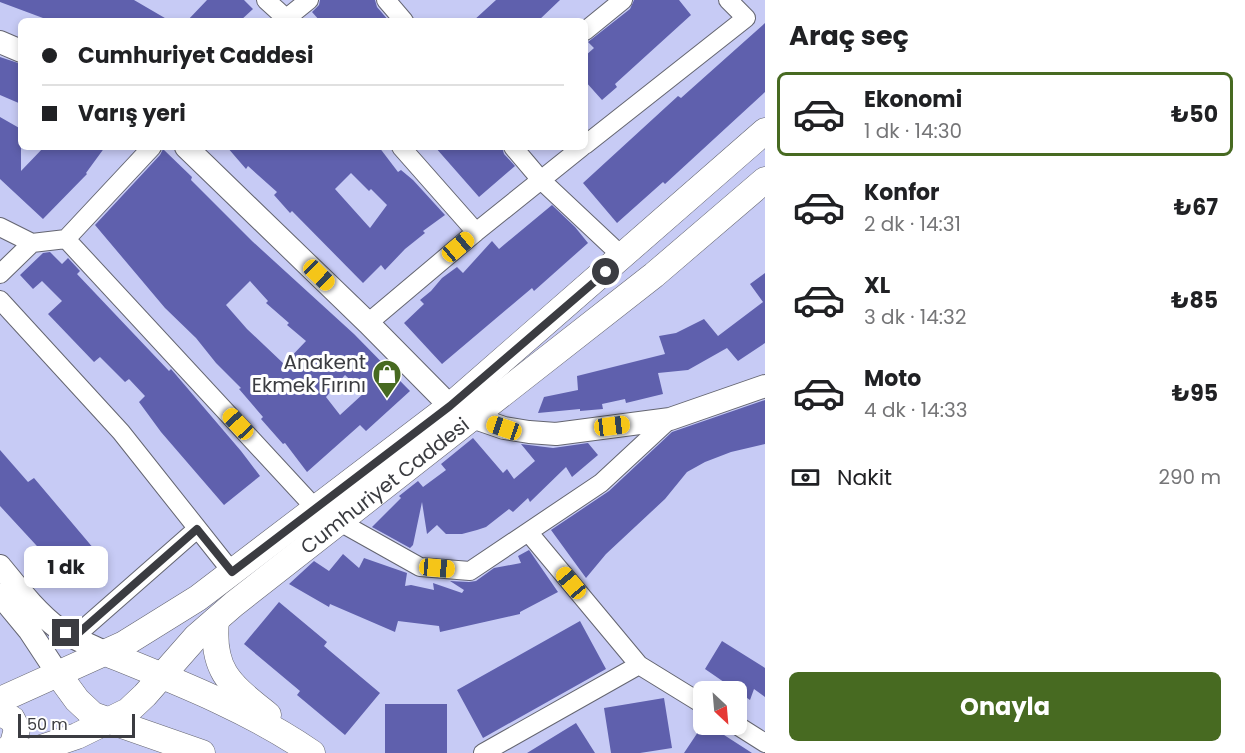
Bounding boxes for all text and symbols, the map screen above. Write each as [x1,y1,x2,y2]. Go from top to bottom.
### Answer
text: Araç seç [789,17,909,54]
text: Cumhuriyet Caddesi [78,40,313,71]
text: Ekonomi [864,84,962,115]
icon: car [792,87,846,141]
text: Varış yeri [78,98,186,129]
text: ₺50 [1171,99,1218,130]
text: 1 dk · 14:30 [864,117,962,145]
text: Konfor [864,177,940,208]
icon: car [792,180,846,234]
text: ₺67 [1174,192,1218,223]
text: 2 dk · 14:31 [864,210,961,238]
car [438,229,478,265]
car [300,256,338,294]
route start [592,258,619,285]
text: XL [864,270,890,301]
icon: car [792,273,846,327]
text: ₺85 [1171,285,1218,316]
text: 3 dk · 14:32 [864,303,966,331]
place label: Anakent Ekmek Fırını [252,348,366,399]
shop icon: Anakent Ekmek Fırını [371,358,403,400]
text: Moto [864,363,921,394]
icon: car [792,366,846,420]
text: ₺95 [1172,378,1218,409]
text: 4 dk · 14:33 [864,396,967,424]
car [219,405,257,443]
street label: Cumhuriyet Caddesi [295,411,475,561]
car [484,414,524,442]
car [593,415,631,437]
icon: cash [789,461,822,494]
text: Nakit [837,462,892,493]
text: 290 m [1158,463,1221,491]
callout: 1 dk [24,546,108,588]
text: 1 dk [47,553,85,581]
car [418,557,456,579]
car [553,563,589,603]
route end [52,619,79,646]
button: Onayla [789,672,1221,741]
north arrow [693,681,747,735]
map controls [693,681,747,735]
scale bar [18,711,135,738]
text: 50 m [27,713,68,736]

